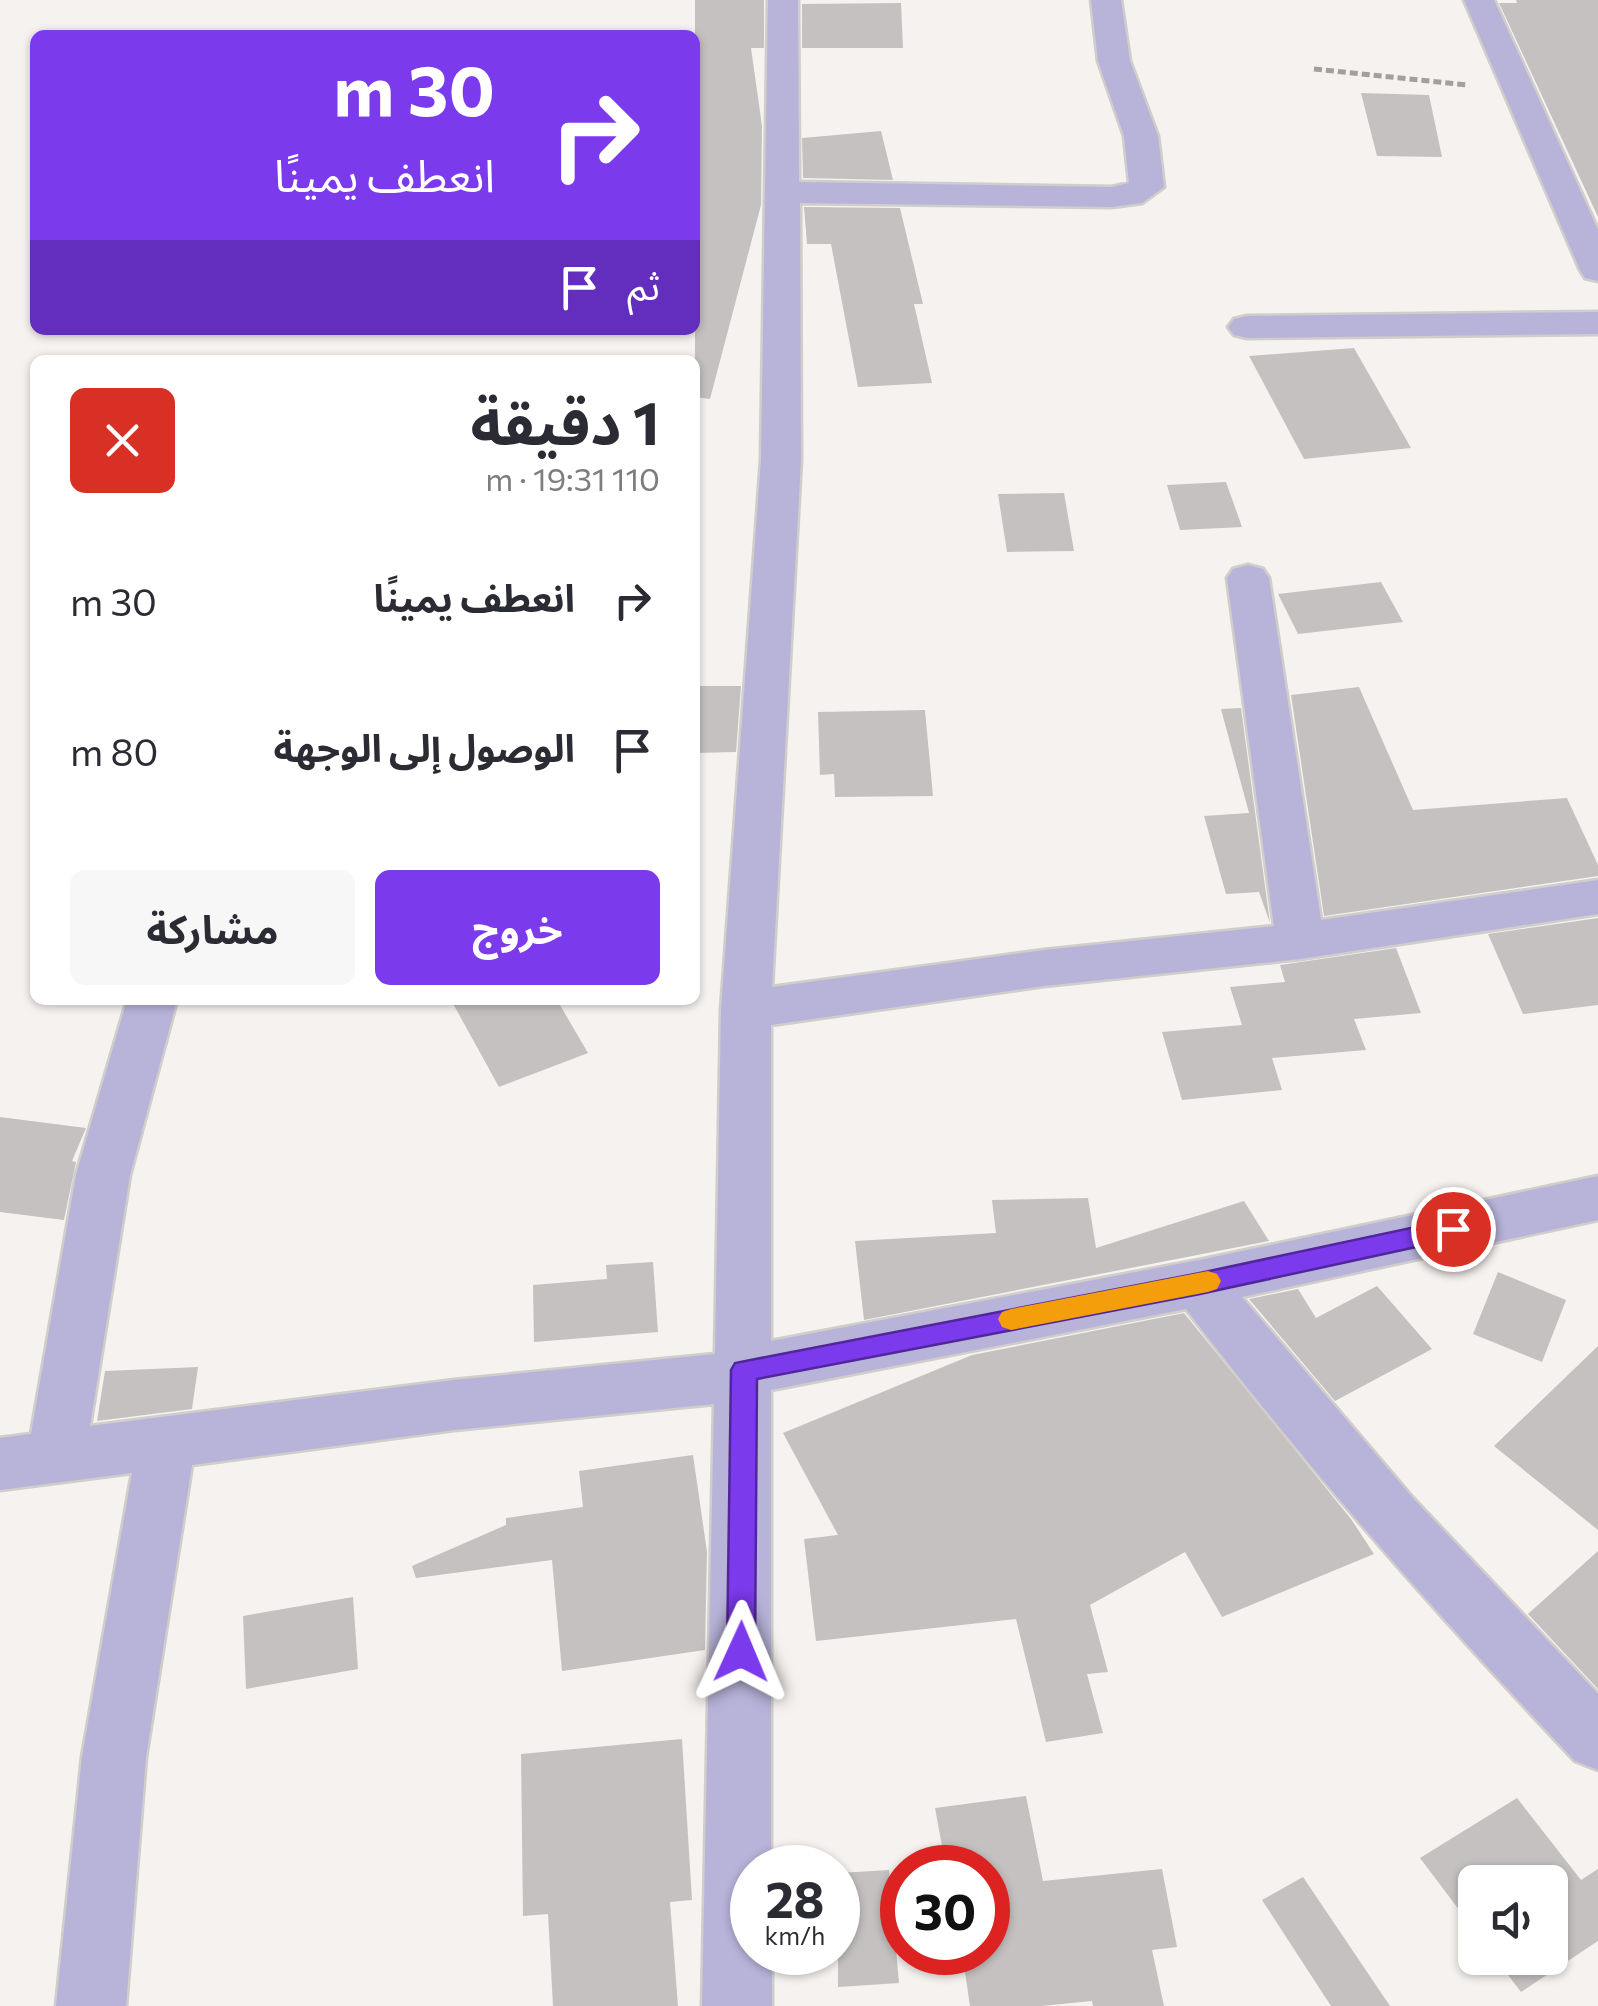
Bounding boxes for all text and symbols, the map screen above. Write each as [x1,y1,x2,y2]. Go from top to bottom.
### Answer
text: 30 m [333,45,495,130]
icon: right [530,70,660,200]
text: انعطف يمينًا [274,146,495,201]
icon: arrive [552,260,607,315]
text: ثم [627,261,660,308]
text: 1 دقيقة [470,384,660,457]
button: close [70,388,175,493]
text: 110 m · 19:31 [485,458,660,498]
text: انعطف يمينًا [373,573,575,620]
icon: right [605,573,660,628]
text: 30 m [70,577,157,624]
text: الوصول إلى الوجهة [274,723,575,770]
icon: arrive [605,723,660,778]
text: 80 m [70,727,158,774]
button: مشاركة [70,870,355,985]
button: خروج [375,870,660,985]
pin [1411,1187,1496,1272]
icon: arrive [1426,1202,1481,1257]
position arrow [689,1600,793,1704]
speed limit sign: 30 [880,1845,1010,1975]
map controls [1458,1865,1568,1975]
button: sound [1458,1865,1568,1975]
text: 28 [765,1867,825,1928]
text: km/h [765,1920,825,1950]

